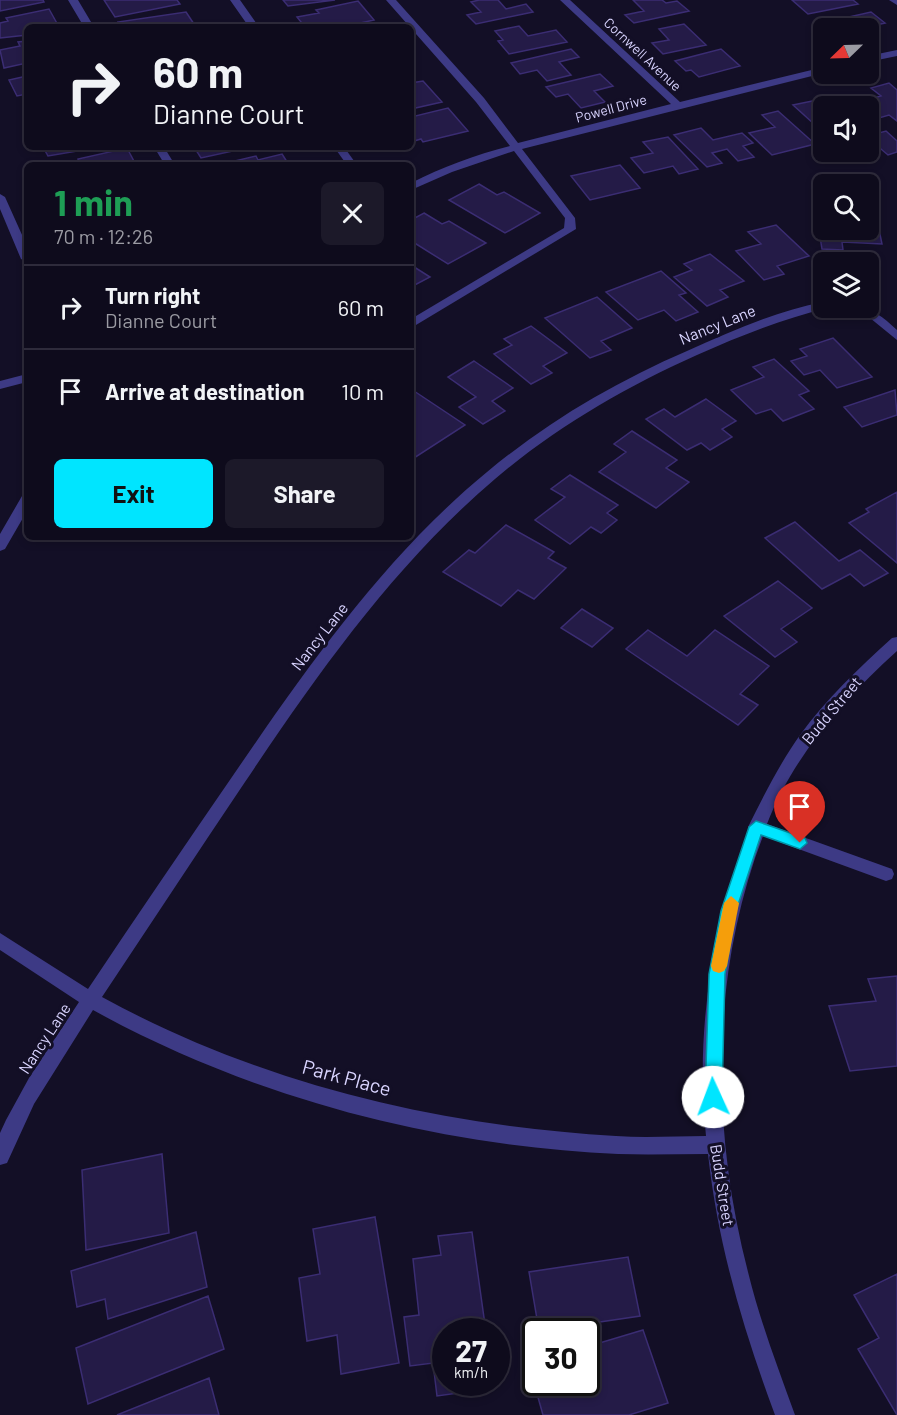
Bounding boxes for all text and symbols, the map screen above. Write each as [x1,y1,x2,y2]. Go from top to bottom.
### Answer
street label: Cornwell Avenue [601,14,685,94]
north arrow [813,18,879,84]
map controls [813,18,879,318]
text: 60 m [153,46,243,96]
icon: right [54,48,132,126]
street label: Powell Drive [573,90,649,126]
button: sound [813,96,879,162]
text: Dianne Court [153,97,305,129]
button: search [813,174,879,240]
text: 1 min [54,180,133,223]
button: close [321,182,384,245]
text: 70 m · 12:26 [54,224,153,248]
button: layers [813,252,879,318]
text: Turn right [105,282,200,308]
icon: right [54,291,87,324]
text: 60 m [338,294,384,320]
street label: Nancy Lane [676,300,758,348]
text: Dianne Court [105,308,217,332]
icon: arrive [54,375,87,408]
text: Arrive at destination [105,378,304,404]
text: 10 m [341,378,384,404]
button: Exit [54,459,213,528]
button: Share [225,459,384,528]
street label: Nancy Lane [287,598,351,674]
street label: Budd Street [797,672,865,748]
pin [774,781,825,843]
icon: arrive [783,790,816,823]
street label: Nancy Lane [14,999,74,1077]
street label: Park Place [300,1054,394,1100]
position arrow [681,1065,745,1129]
street label: Budd Street [707,1143,739,1227]
speed limit sign: 30 [522,1318,600,1396]
text: 27 [455,1332,487,1368]
text: km/h [454,1363,488,1381]

